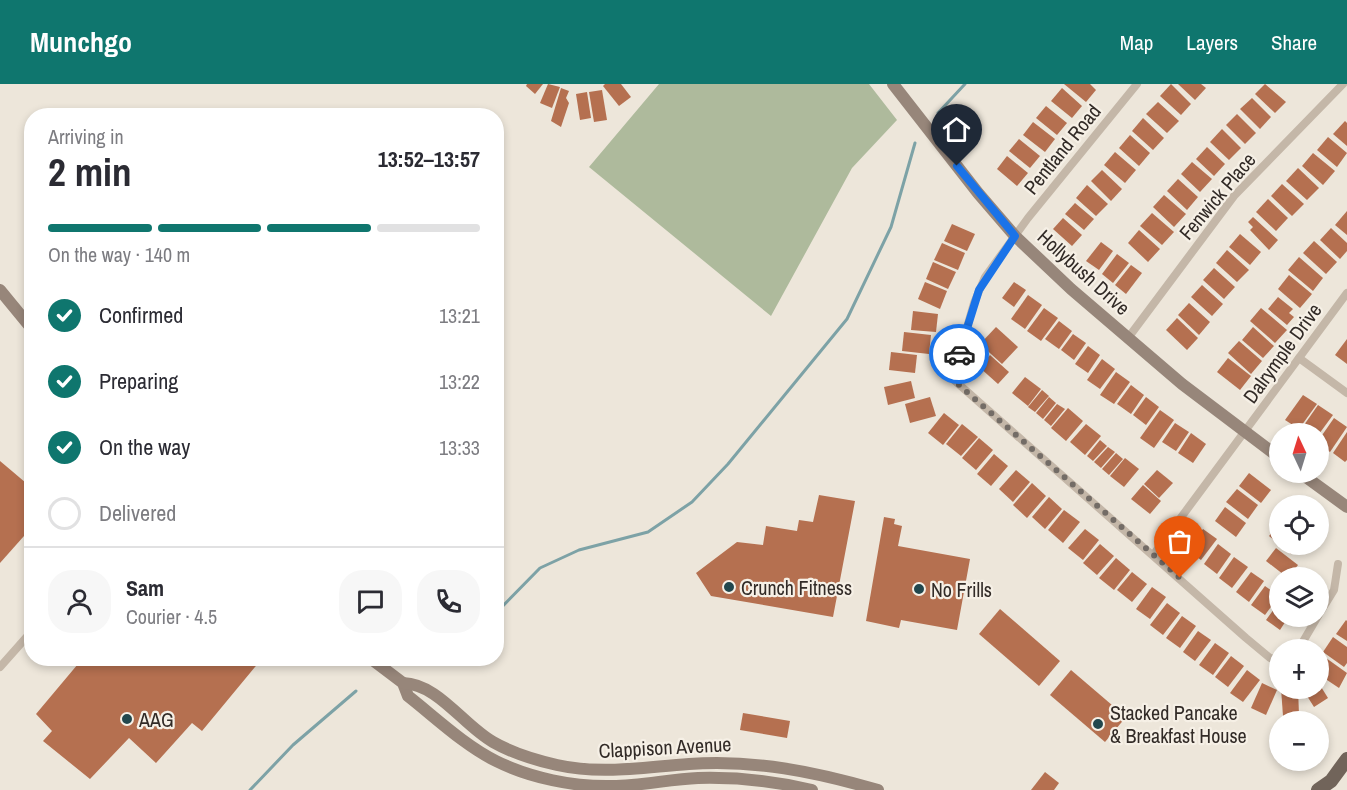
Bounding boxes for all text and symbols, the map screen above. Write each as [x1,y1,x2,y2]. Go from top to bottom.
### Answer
text: Munchgo [30,23,132,61]
text: Map [1120,28,1153,57]
text: Layers [1186,28,1238,57]
text: Share [1271,28,1317,57]
street label: Pentland Road [1017,98,1107,200]
pin [931,104,982,166]
icon: home [940,113,973,146]
text: Arriving in [48,123,124,150]
text: 13:52–13:57 [378,144,480,174]
text: 2 min [48,146,132,198]
street label: Fenwick Place [1173,147,1261,245]
street label: Hollybush Drive [1032,223,1136,321]
text: On the way · 140 m [48,241,190,268]
street label: Dalrymple Drive [1237,298,1327,408]
icon: check [48,299,81,332]
text: Confirmed [99,300,183,330]
text: 13:21 [439,302,480,329]
courier [929,324,989,384]
icon: car [943,338,976,371]
icon: check [48,365,81,398]
text: Preparing [99,366,178,396]
text: 13:22 [439,368,480,395]
north arrow [1269,423,1329,483]
map controls [1269,423,1329,771]
icon: check [48,431,81,464]
text: On the way [99,432,190,462]
text: 13:33 [439,434,480,461]
button: locate [1269,495,1329,555]
text: Delivered [99,498,176,528]
pin [1154,516,1205,578]
icon: bag [1163,525,1196,558]
button: layers [1269,567,1329,627]
button: person [48,570,111,633]
button: chat [339,570,402,633]
button: phone [417,570,480,633]
text: Sam [126,573,164,603]
place label: Crunch Fitness [741,574,852,601]
place label: No Frills [931,576,992,603]
marker: Crunch Fitness [722,580,736,594]
marker: No Frills [912,582,926,596]
text: Courier · 4.5 [126,603,217,630]
button: + [1269,639,1329,699]
place label: Stacked Pancake & Breakfast House [1110,699,1247,749]
place label: AAG [138,706,174,733]
button: − [1269,711,1329,771]
marker: AAG [120,712,134,726]
marker: Stacked Pancake & Breakfast House [1091,717,1105,731]
street label: Clappison Avenue [598,730,732,764]

